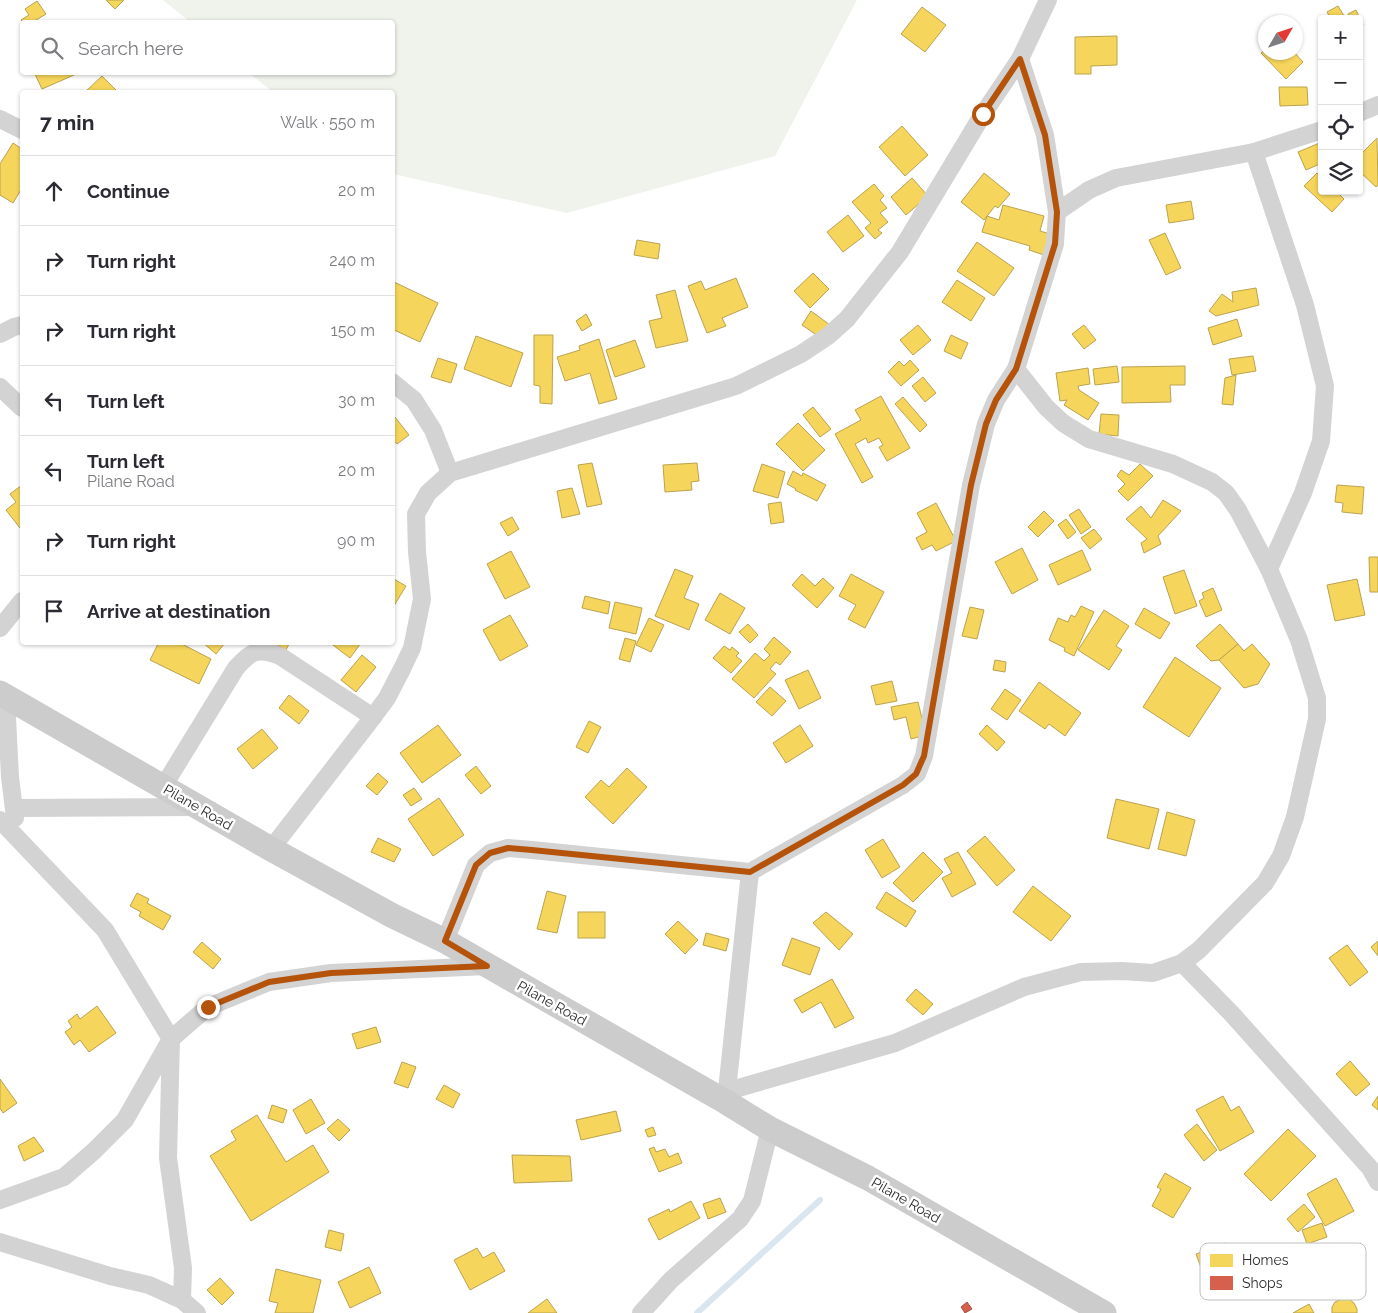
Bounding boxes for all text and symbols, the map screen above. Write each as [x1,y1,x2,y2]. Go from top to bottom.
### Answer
north arrow [1258,15,1303,60]
map controls [1318,15,1363,195]
button: + [1318,15,1363,60]
search box [20,20,395,75]
icon: search [38,34,66,62]
text: Search here [78,37,184,59]
button: − [1318,60,1363,105]
route start [972,103,995,126]
button: locate [1318,105,1363,150]
text: 7 min [40,110,94,135]
text: Walk · 550 m [280,113,375,132]
button: layers [1318,150,1363,195]
icon: ahead [40,177,68,205]
text: Continue [87,180,170,202]
text: 20 m [338,181,375,200]
icon: right [40,247,68,275]
text: Turn right [87,250,176,272]
text: 240 m [329,251,375,270]
icon: right [40,317,68,345]
text: Turn right [87,320,176,342]
text: 150 m [331,321,375,340]
icon: left [40,387,68,415]
text: Turn left [87,390,164,412]
text: 30 m [338,391,375,410]
text: Turn left [87,450,164,472]
icon: left [40,457,68,485]
text: 20 m [338,461,375,480]
text: Pilane Road [87,472,175,491]
icon: right [40,527,68,555]
text: Turn right [87,530,176,552]
text: 90 m [337,531,375,550]
icon: arrive [40,597,68,625]
text: Arrive at destination [87,600,271,622]
street label: Pilane Road [161,781,235,833]
street label: Pilane Road [515,977,589,1029]
route end [197,996,220,1019]
street label: Pilane Road [869,1174,943,1226]
legend [1200,1243,1366,1300]
text: Homes [1242,1252,1289,1268]
text: Shops [1242,1275,1283,1291]

